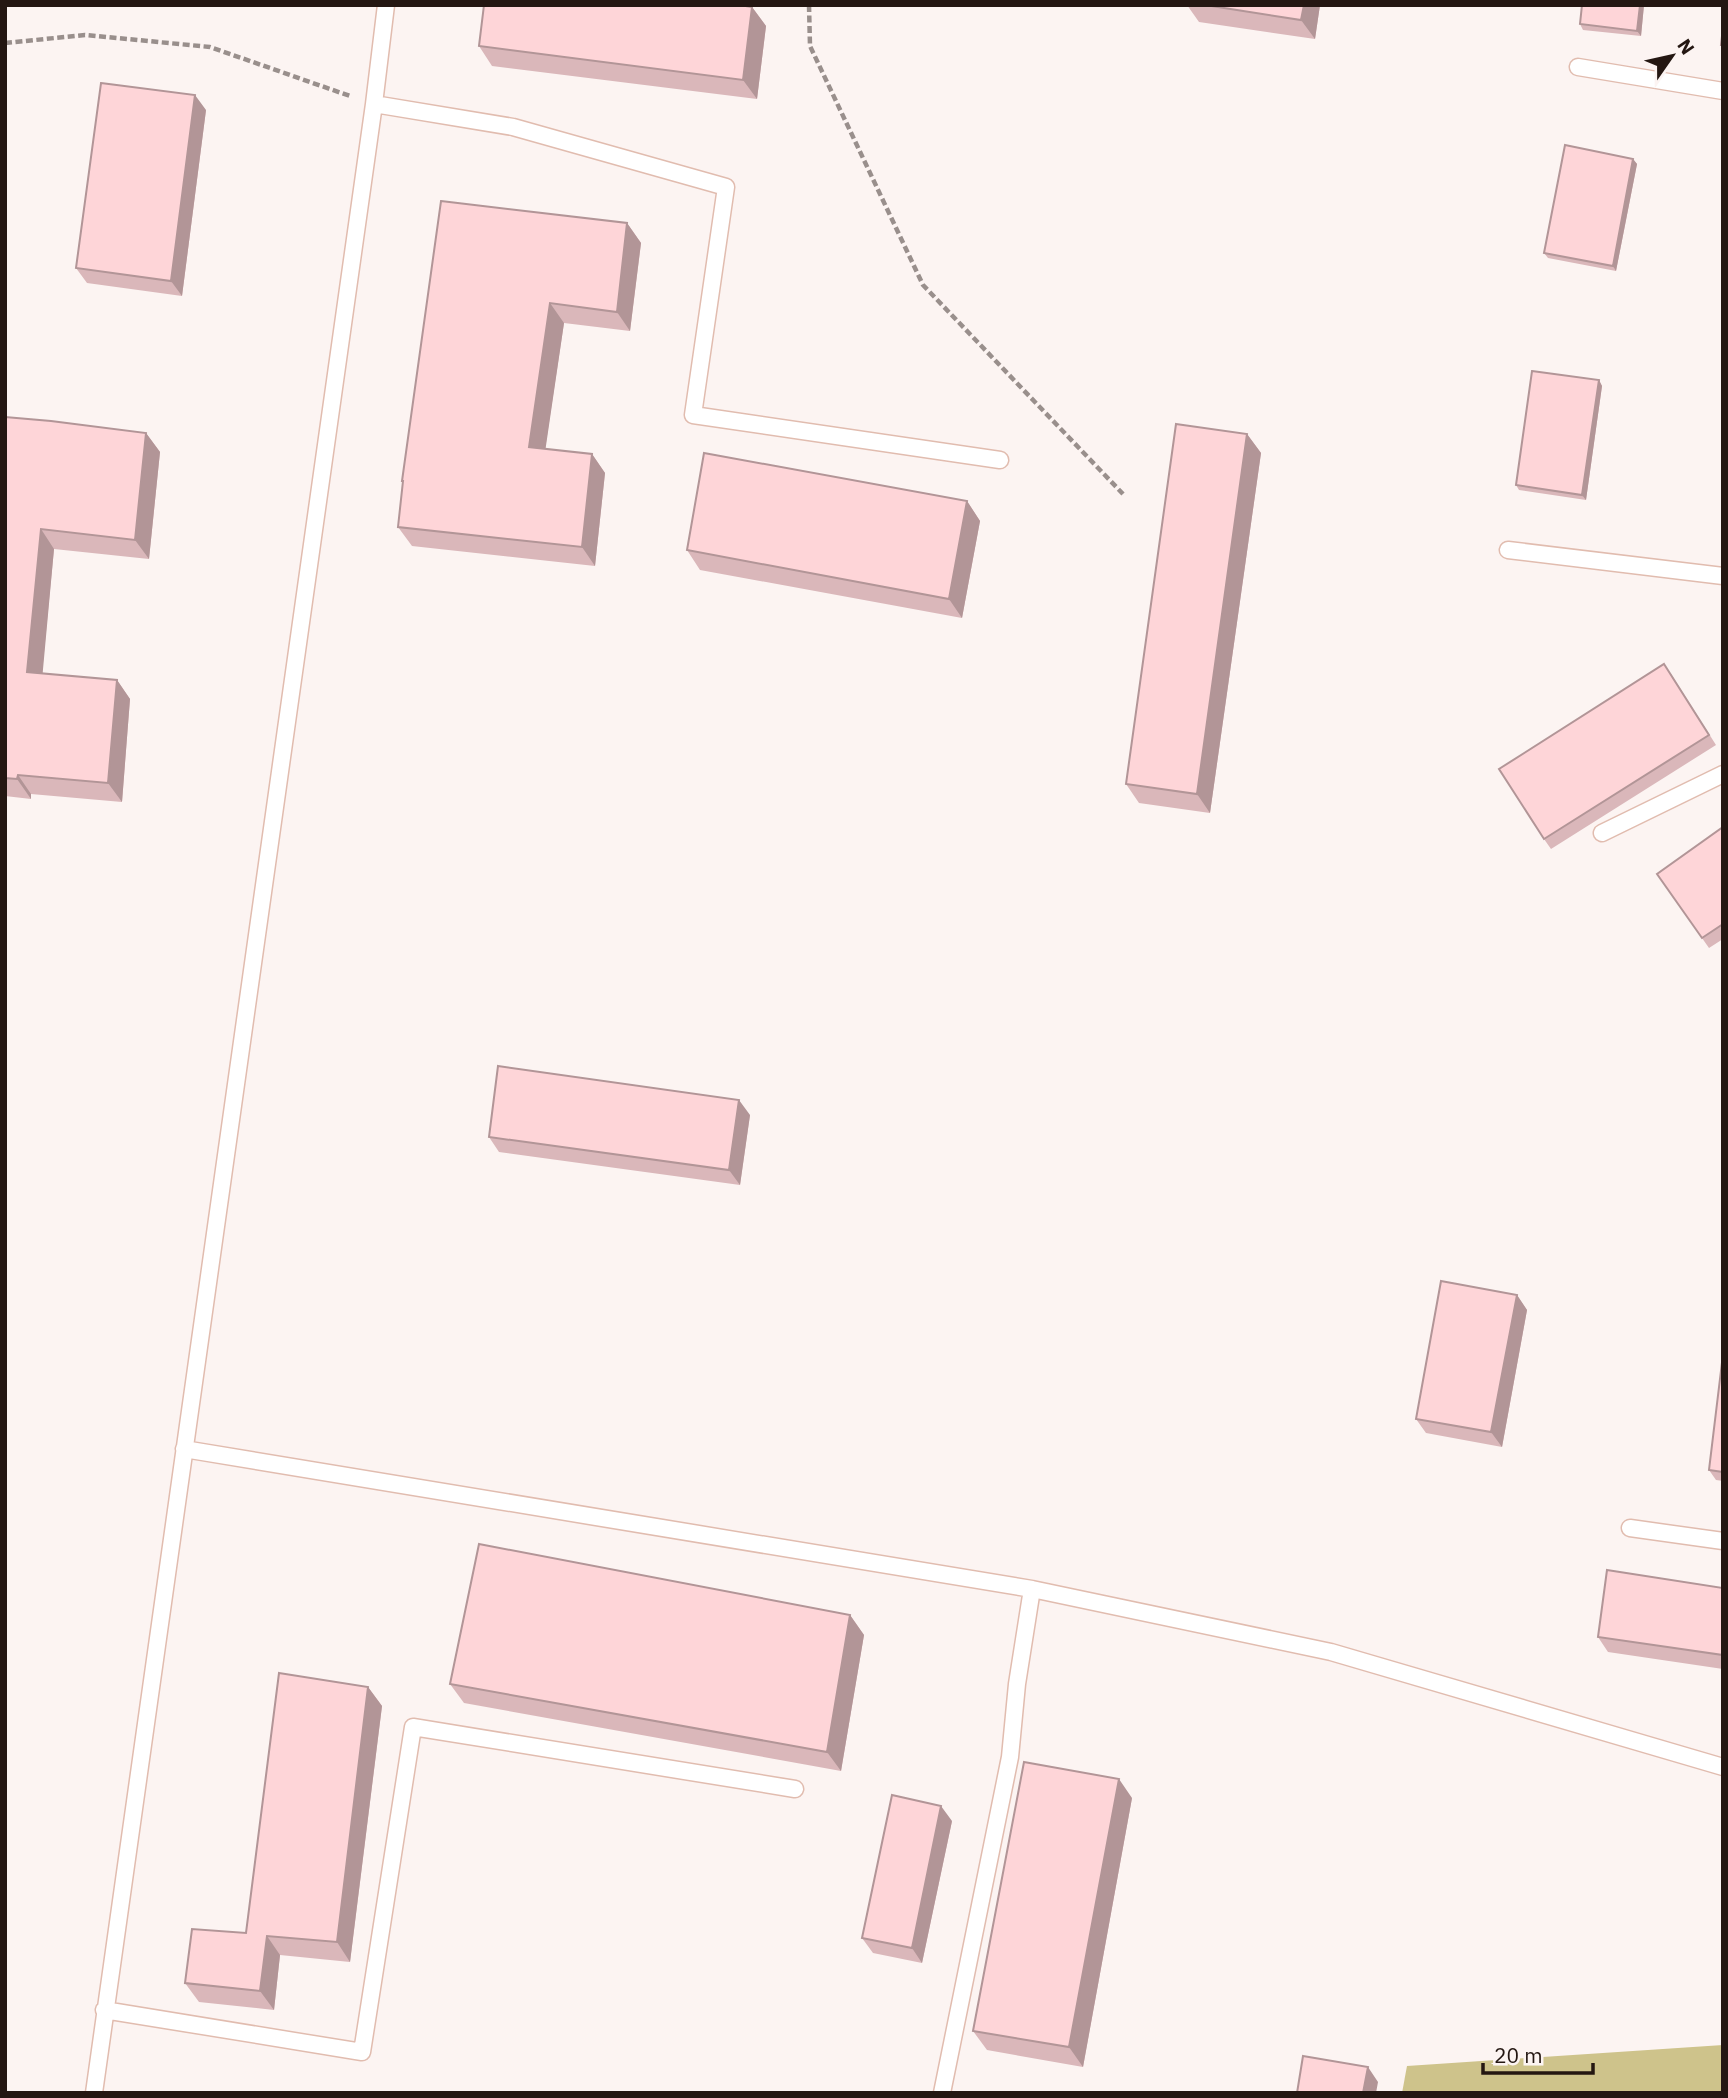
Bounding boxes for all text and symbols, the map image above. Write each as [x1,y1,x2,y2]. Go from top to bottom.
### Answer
north arrow [1637,21,1707,91]
text: N [1672,34,1700,59]
scale bar [1483,2032,1593,2076]
text: 20 m [1494,2041,1543,2069]

